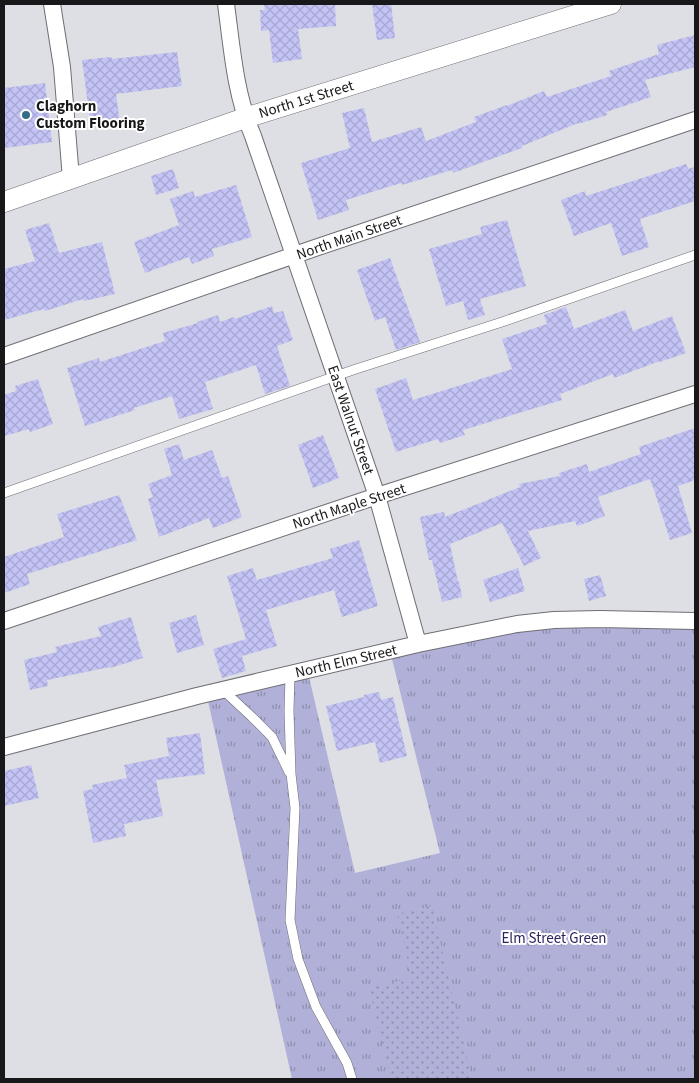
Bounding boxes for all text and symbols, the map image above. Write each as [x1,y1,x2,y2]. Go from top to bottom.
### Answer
street label: North 1st Street [256,75,356,124]
place label: Claghorn Custom Flooring [36,96,145,134]
marker: Claghorn Custom Flooring [20,109,32,121]
street label: North Main Street [294,210,405,265]
street label: East Walnut Street [322,363,379,478]
street label: North Maple Street [290,478,408,535]
street label: North Elm Street [293,640,399,683]
park label: Elm Street Green [501,928,607,949]

